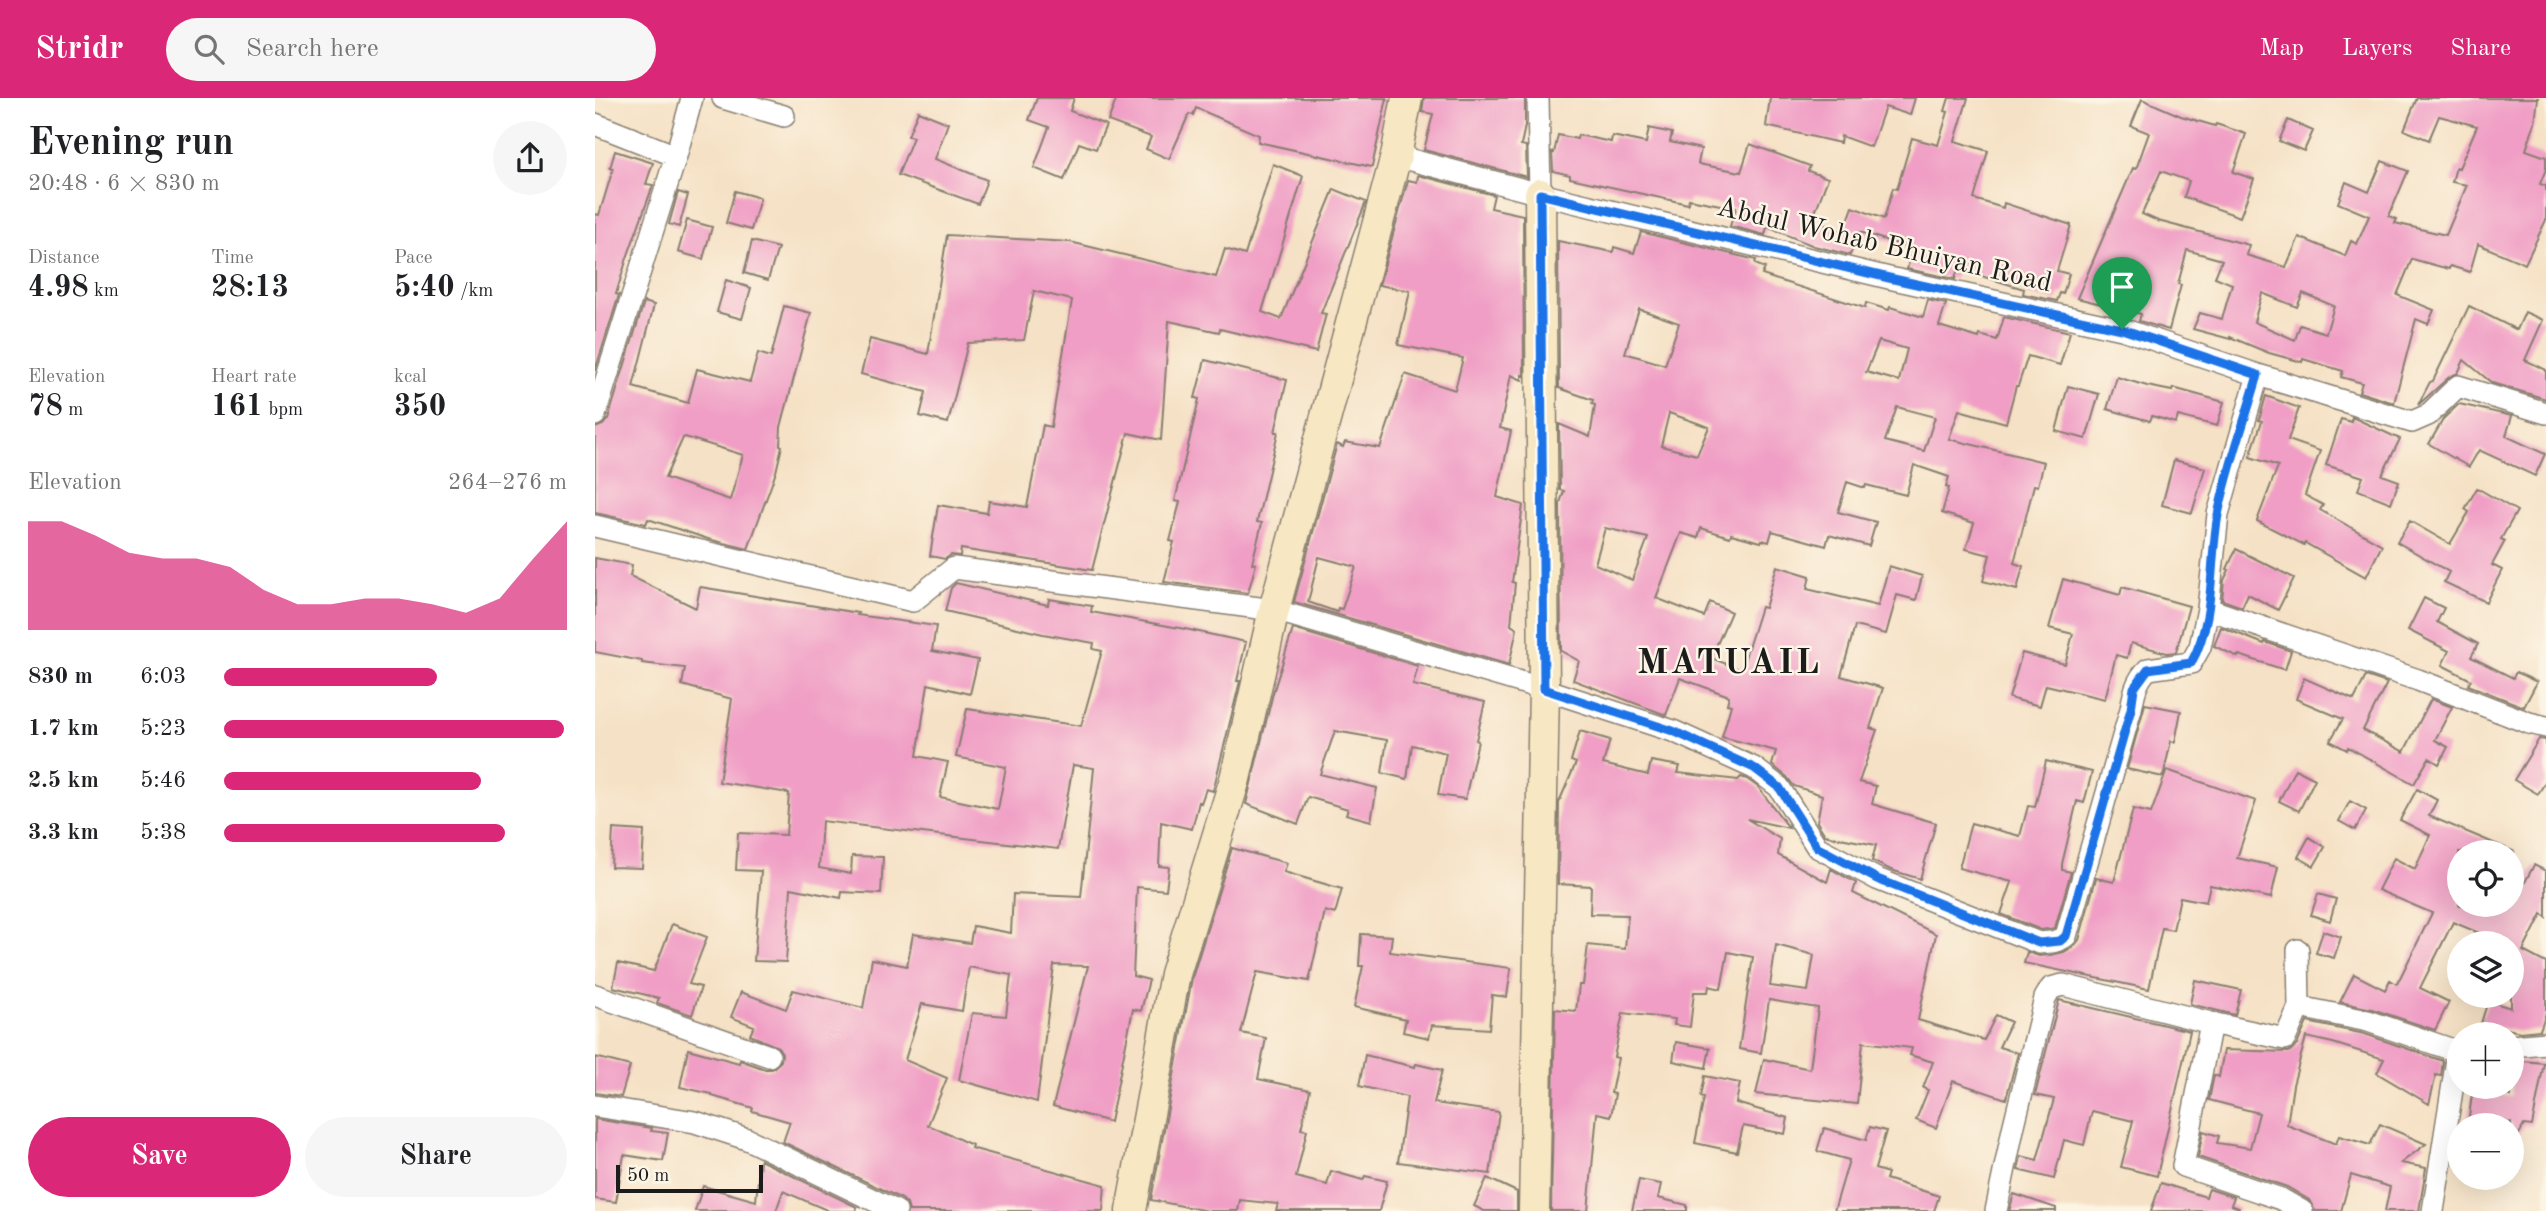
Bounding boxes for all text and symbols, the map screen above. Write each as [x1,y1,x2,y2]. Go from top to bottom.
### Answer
search box [166,18,656,81]
icon: search [190,30,228,68]
text: Stridr [35,33,124,66]
text: Search here [246,36,379,62]
text: Map [2260,37,2304,61]
text: Layers [2342,37,2412,61]
text: Share [2450,37,2511,61]
button: share [493,121,567,195]
text: Evening run [28,125,234,163]
text: 20:48 · 6 × 830 m [28,172,220,195]
street label: Abdul Wohab Bhuiyan Road [1714,194,2054,298]
text: Distance [28,249,100,268]
text: Time [211,249,254,268]
text: Pace [394,249,433,268]
pin [2092,257,2152,329]
icon: arrive [2103,268,2141,306]
text: 4.98 [28,273,89,303]
text: 28:13 [211,273,289,303]
text: 5:40 [394,273,455,303]
text: km [89,282,119,301]
text: /km [455,282,493,301]
text: Elevation [28,368,105,387]
text: Heart rate [211,368,296,387]
text: kcal [394,368,427,387]
text: 78 [28,392,63,422]
text: 161 [211,392,263,422]
text: 350 [394,392,446,422]
text: m [63,401,83,420]
text: bpm [263,401,303,420]
text: Elevation [28,471,122,494]
text: 264–276 m [448,471,567,494]
district label: MATUAIL [1637,646,1821,681]
text: 830 m [28,665,93,688]
text: 6:03 [140,665,186,688]
text: 1.7 km [28,717,99,740]
text: 5:23 [140,717,186,740]
text: 2.5 km [28,769,99,792]
text: 5:46 [140,769,186,792]
text: 3.3 km [28,821,99,844]
text: 5:38 [140,821,186,844]
map controls [2447,840,2524,1190]
button: locate [2447,840,2524,917]
button: layers [2447,931,2524,1008]
button: + [2447,1022,2524,1099]
button: − [2447,1113,2524,1190]
button: Save [28,1117,291,1197]
button: Share [305,1117,567,1197]
scale bar [616,1162,763,1194]
text: 50 m [627,1167,669,1186]

